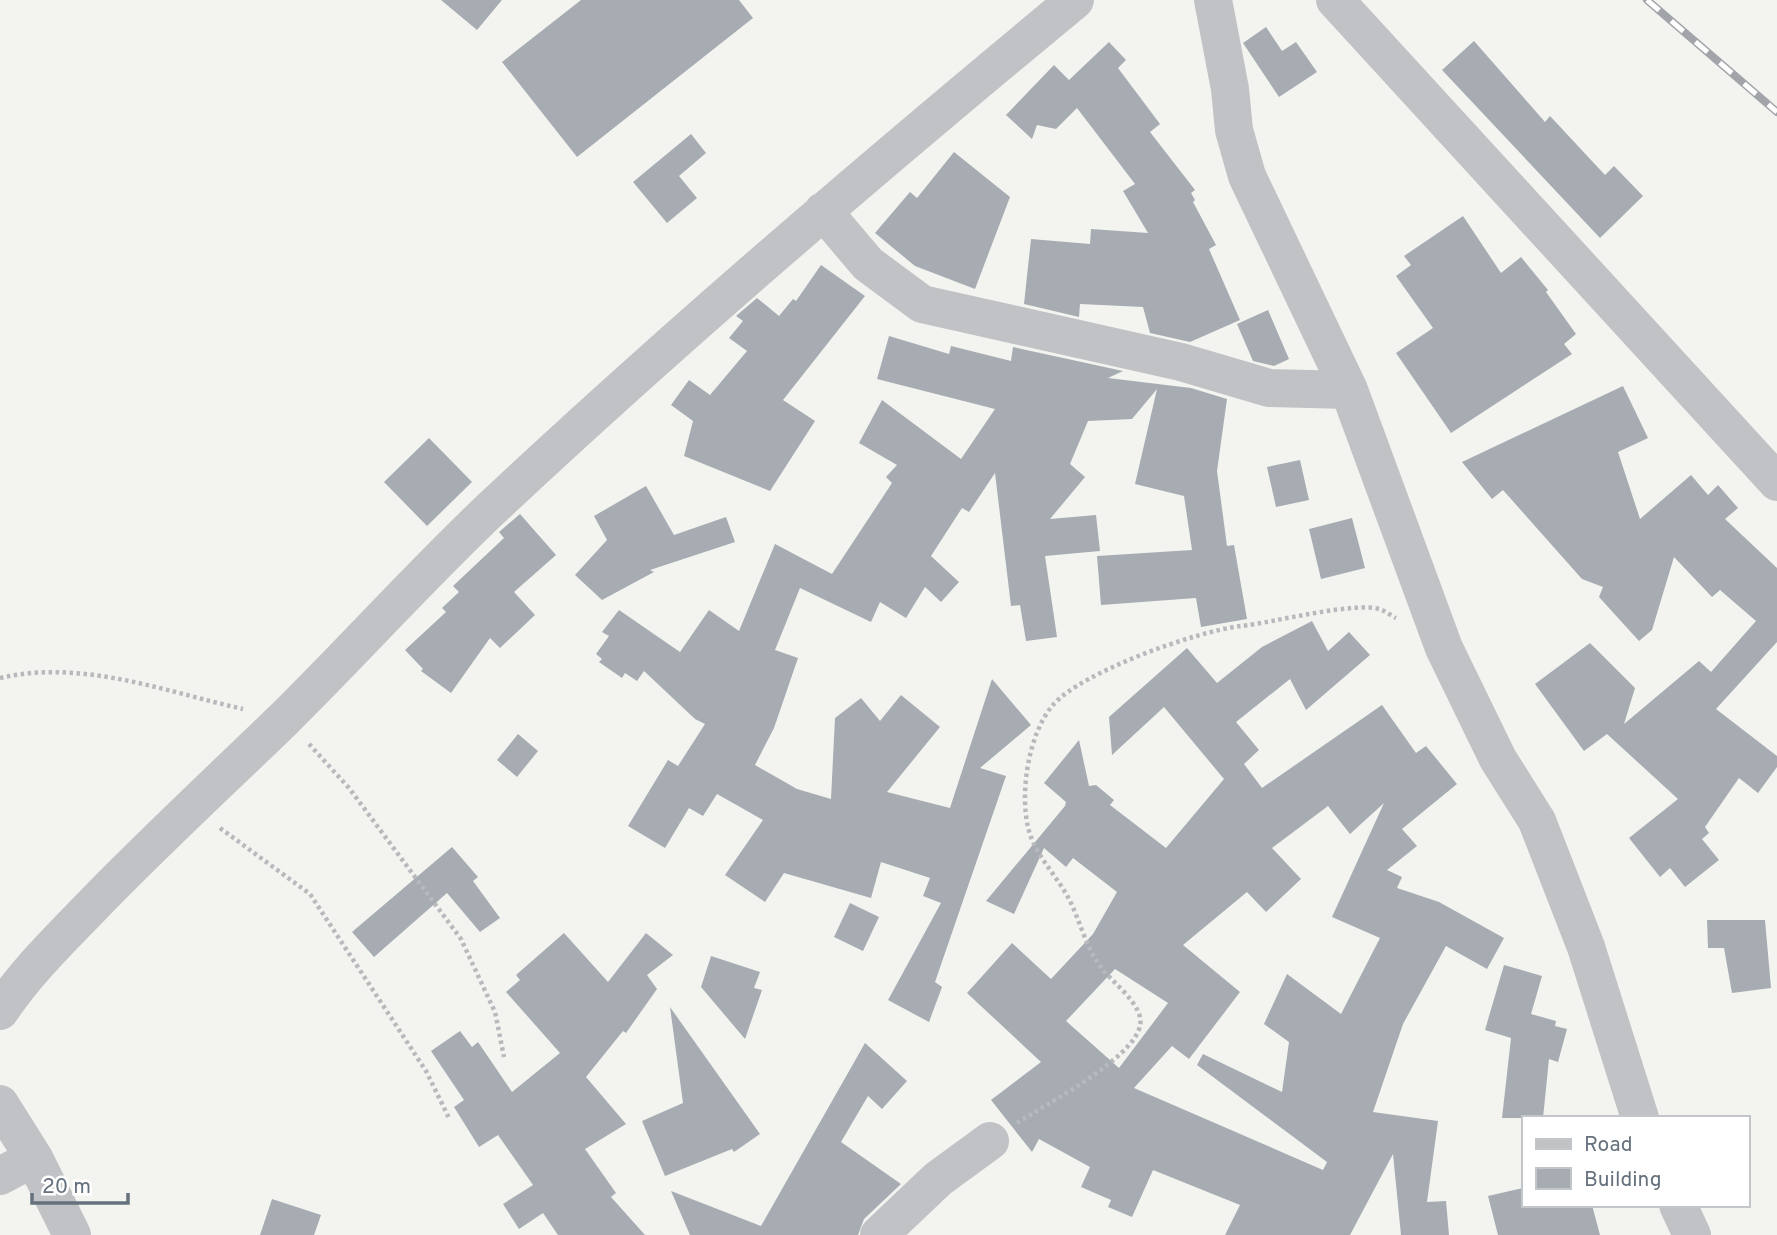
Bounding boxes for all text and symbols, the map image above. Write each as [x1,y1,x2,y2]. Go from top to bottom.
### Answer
legend [1522,1116,1749,1207]
text: Road [1584,1132,1633,1159]
scale bar [32,1162,128,1206]
text: Building [1584,1167,1662,1194]
text: 20 m [42,1174,91,1201]

